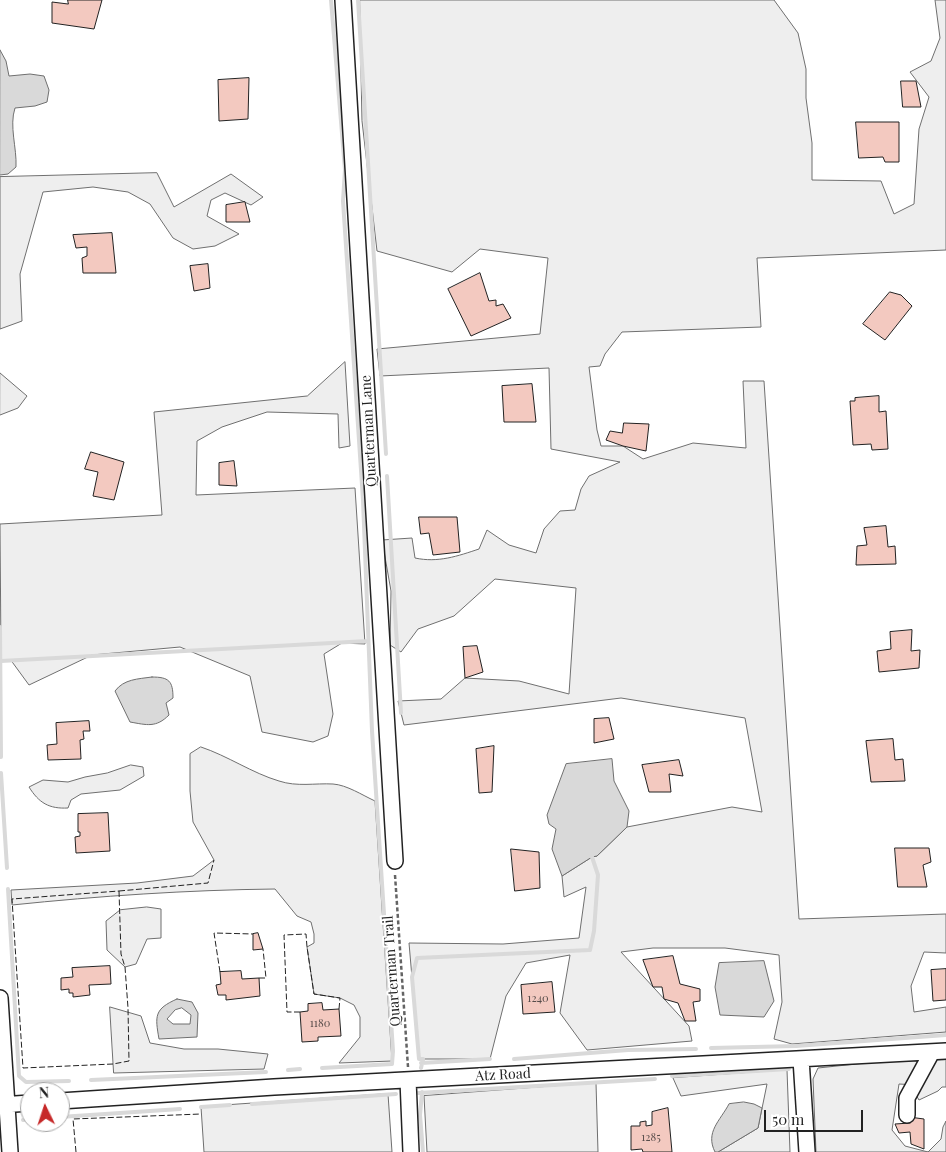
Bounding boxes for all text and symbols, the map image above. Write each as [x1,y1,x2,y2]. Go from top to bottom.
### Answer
street label: Quarterman Lane [358,375,380,487]
street label: Quarterman Trail [380,915,404,1027]
house number: 1240 [527,992,549,1006]
house number: 1180 [310,1017,330,1031]
street label: Atz Road [475,1065,531,1085]
north arrow [20,1082,70,1132]
text: N [38,1083,50,1102]
scale bar [766,1100,865,1132]
text: 50 m [772,1109,804,1129]
house number: 1285 [641,1131,661,1145]

